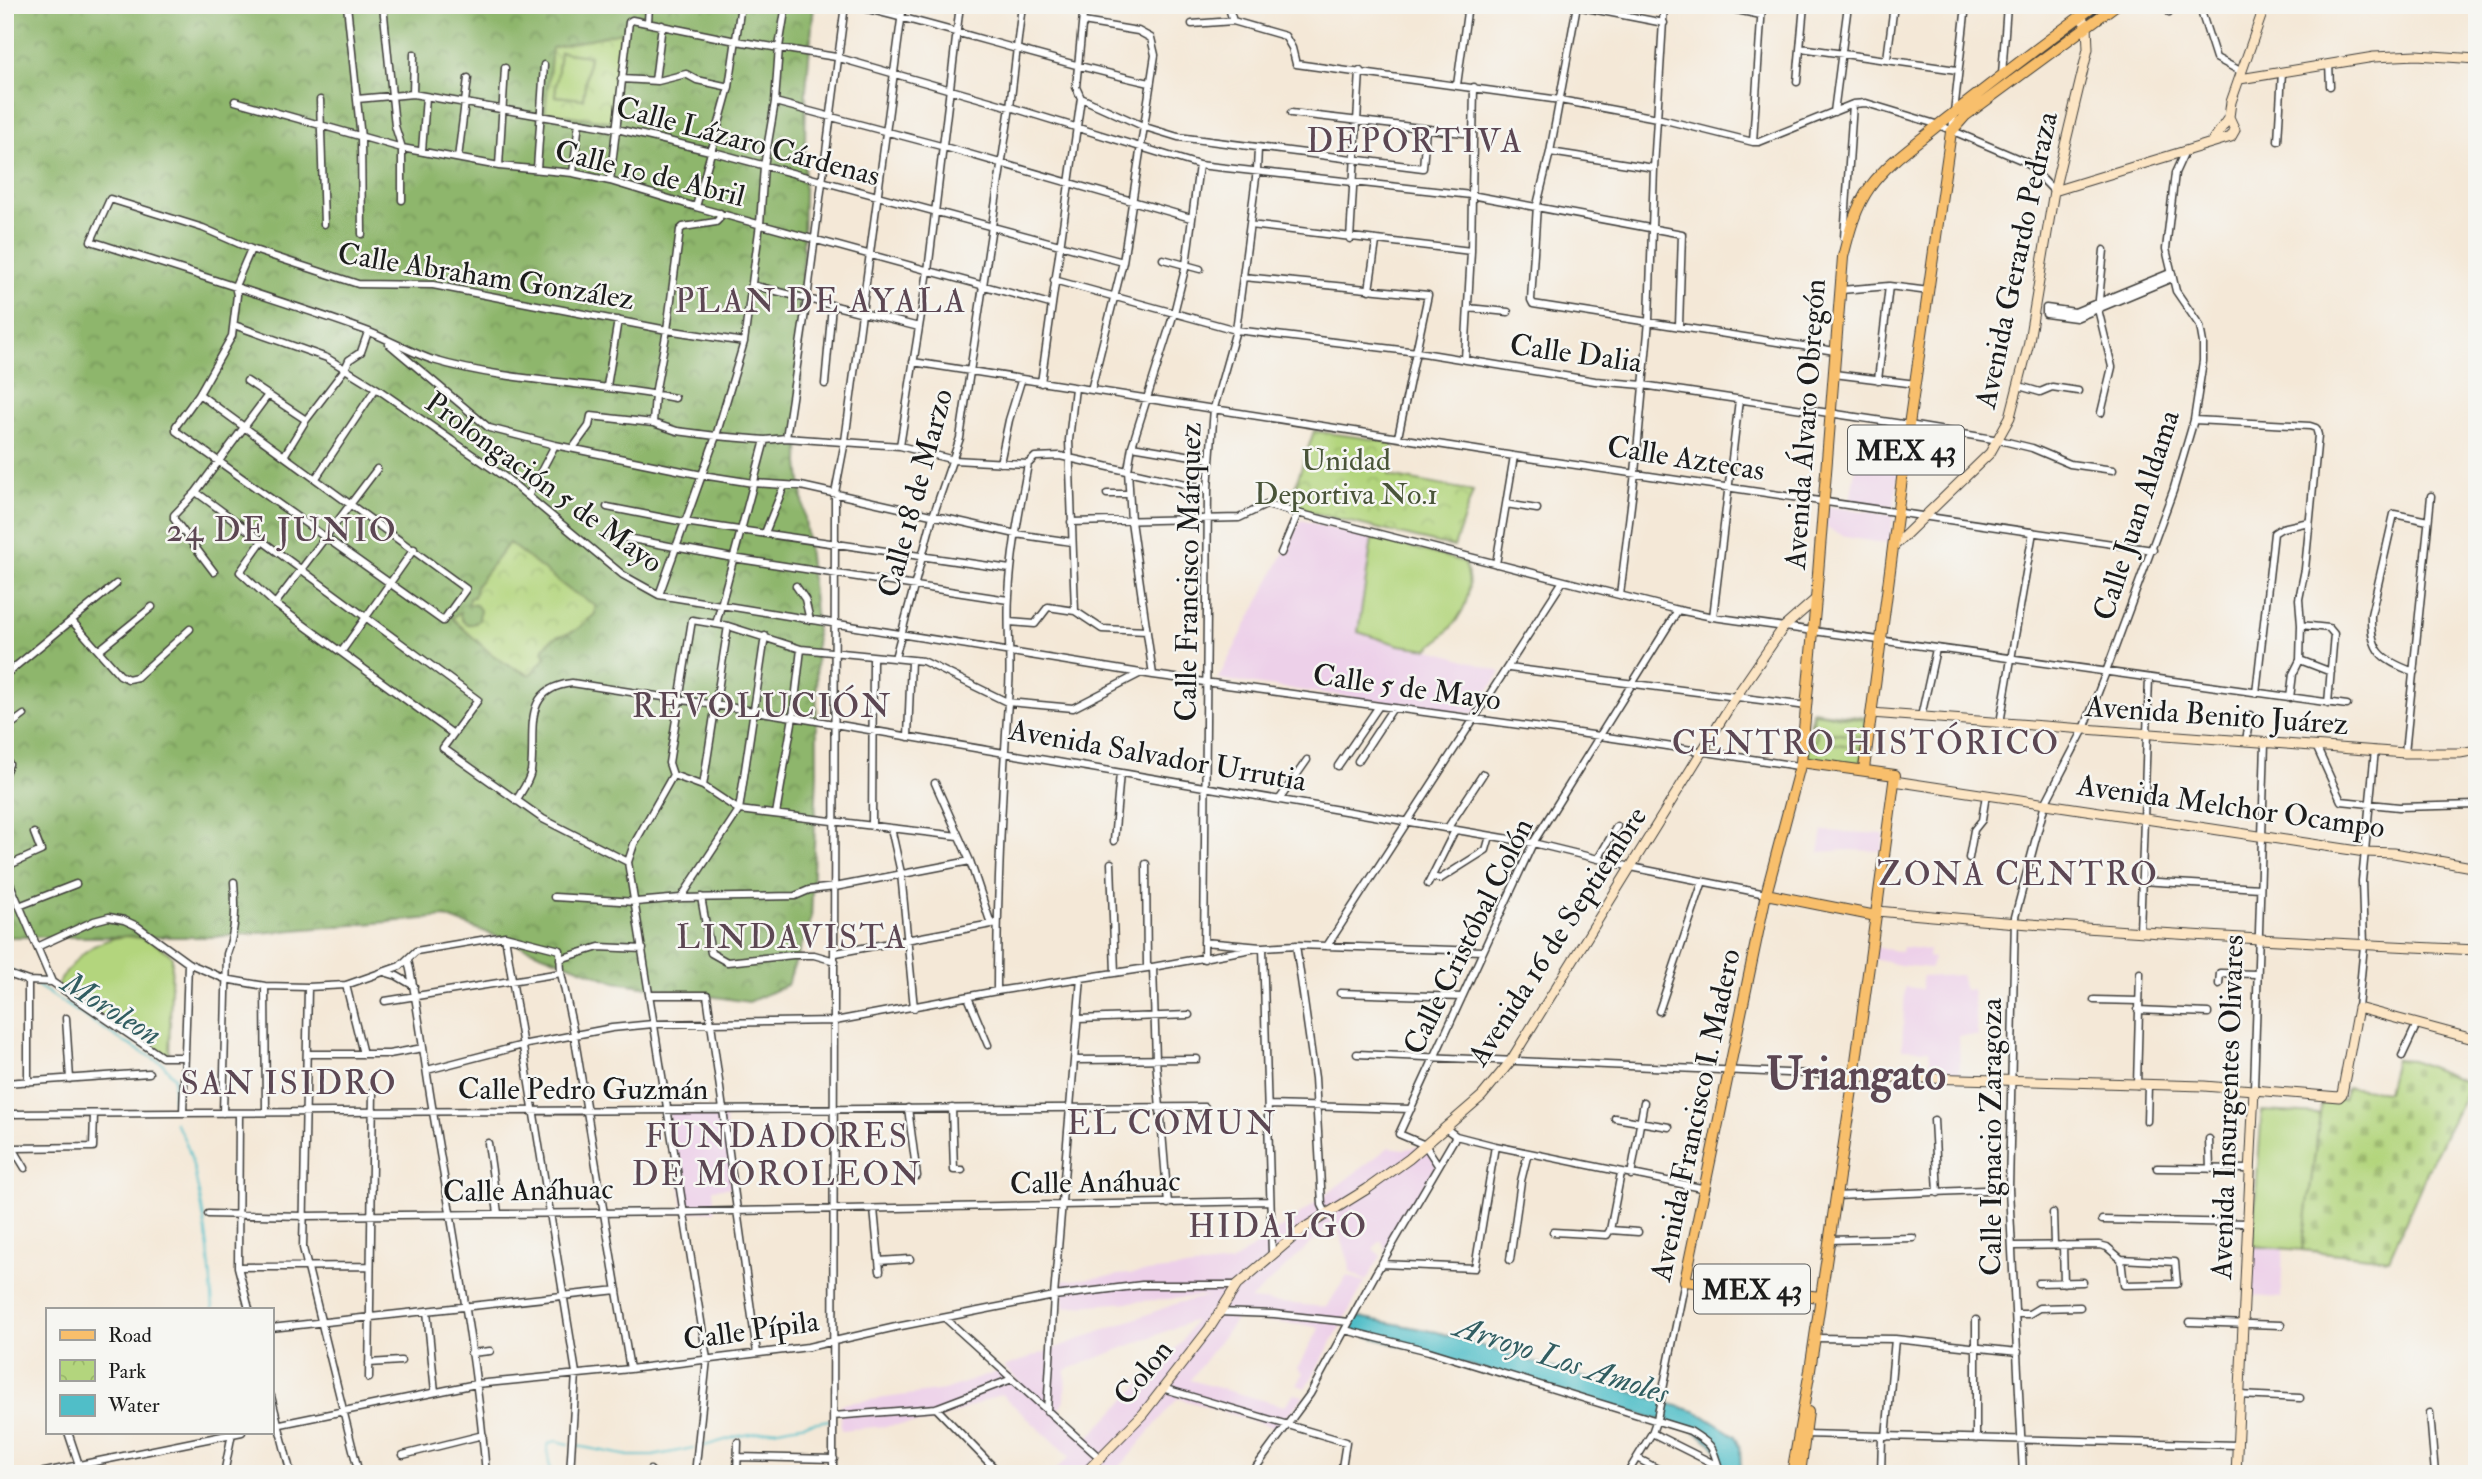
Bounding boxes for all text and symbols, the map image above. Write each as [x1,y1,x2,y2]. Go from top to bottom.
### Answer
street label: Calle Lázaro Cárdenas [612,88,884,195]
street label: Avenida Gerardo Pedraza [1967,108,2066,413]
district label: DEPORTIVA [1306,121,1524,162]
street label: Calle 10 de Abril [551,132,749,215]
street label: Calle Abraham González [335,235,637,318]
street label: Avenida Álvaro Obregón [1777,277,1834,572]
district label: PLAN DE AYALA [675,281,967,322]
street label: Calle Dalia [1507,326,1645,381]
street label: Prolongación 5 de Mayo [418,384,670,581]
street label: Calle 18 de Marzo [870,385,961,601]
street label: Calle Juan Aldama [2085,405,2188,625]
street label: Calle Francisco Márquez [1167,422,1210,722]
road number: MEX 43 [1848,426,1964,475]
street label: Calle Aztecas [1605,428,1767,489]
park label: Unidad Deportiva No.1 [1254,442,1438,513]
district label: 24 DE JUNIO [166,510,398,552]
street label: Calle 5 de Mayo [1310,656,1503,719]
district label: REVOLUCIÓN [632,684,892,727]
street label: Avenida Benito Juárez [2083,688,2350,743]
street label: Avenida Salvador Urrutia [1006,711,1310,800]
district label: CENTRO HISTÓRICO [1672,721,2060,764]
street label: Avenida Melchor Ocampo [2074,766,2387,846]
street label: Avenida 16 de Septiembre [1459,800,1655,1074]
street label: Calle Cristóbal Colón [1395,812,1542,1060]
district label: ZONA CENTRO [1877,854,2159,895]
district label: LINDAVISTA [676,917,908,958]
street label: Avenida Insurgentes Olivares [2203,934,2252,1281]
street label: Avenida Francisco I. Madero [1642,946,1749,1286]
water label: Moroleon [53,962,169,1055]
street label: Calle Ignacio Zaragoza [1973,997,2010,1276]
district label: Uriangato [1766,1048,1946,1103]
district label: SAN ISIDRO [180,1063,398,1104]
street label: Calle Pedro Guzmán [458,1071,708,1108]
district label: EL COMUN [1067,1103,1277,1144]
district label: FUNDADORES DE MOROLEON [632,1116,922,1195]
street label: Calle Anáhuac [1009,1163,1181,1202]
street label: Calle Anáhuac [442,1171,614,1210]
district label: HIDALGO [1188,1206,1368,1247]
road number: MEX 43 [1694,1264,1810,1314]
street label: Calle Pípila [681,1303,822,1358]
water label: Arroyo Los Amoles [1447,1306,1675,1414]
legend [46,1308,273,1434]
text: Road [108,1322,153,1349]
street label: Colon [1106,1332,1181,1413]
text: Park [108,1358,146,1385]
text: Water [107,1392,160,1419]

